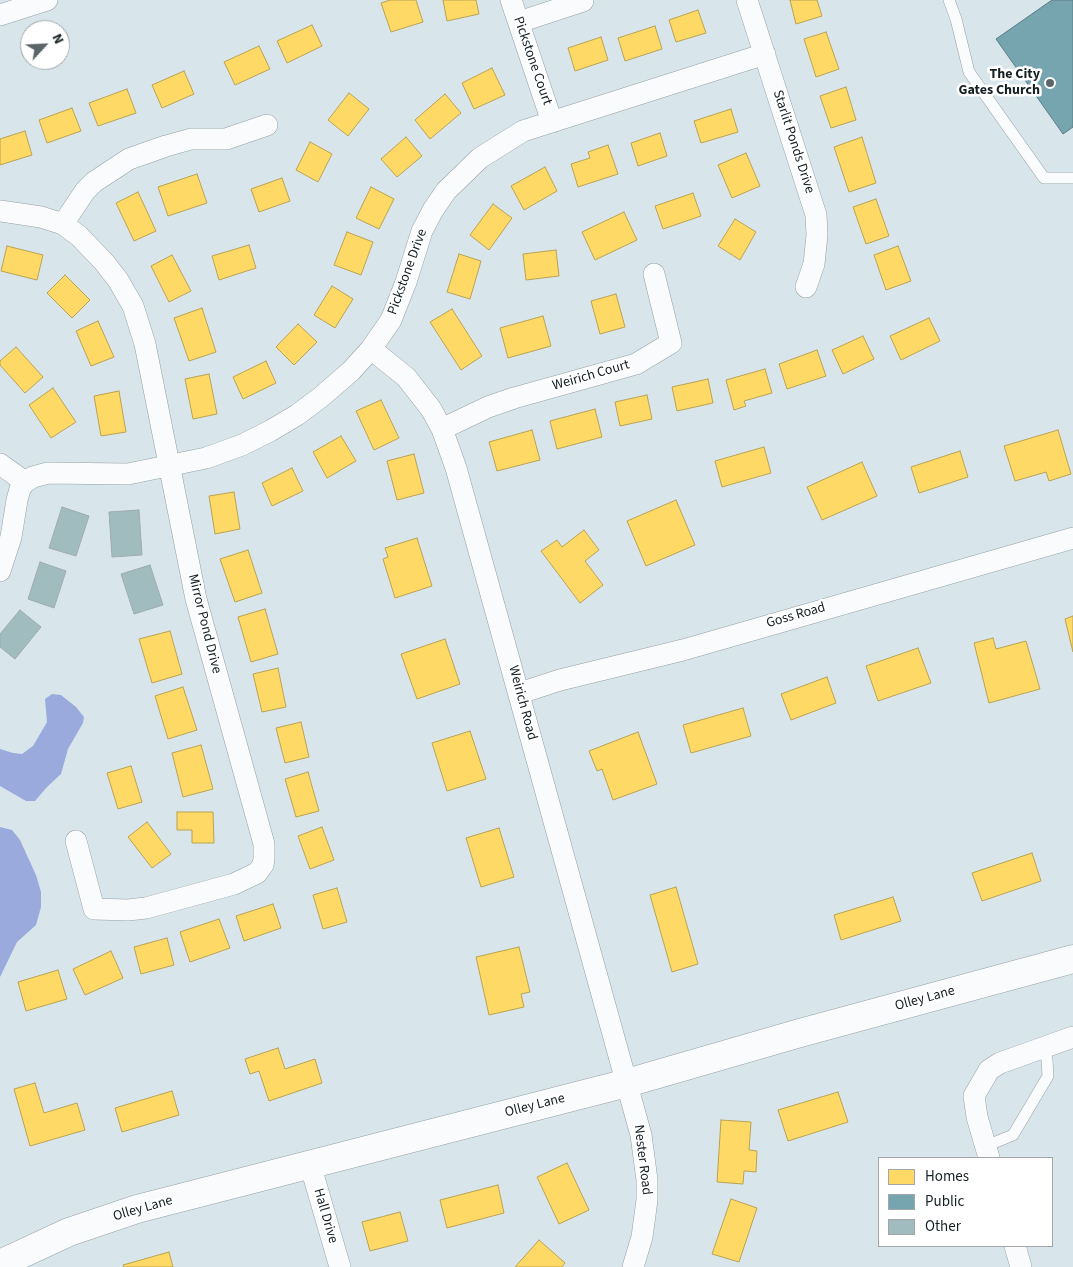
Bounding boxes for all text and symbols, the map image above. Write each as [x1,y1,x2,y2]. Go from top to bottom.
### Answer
street label: Pickstone Court [509,14,555,108]
north arrow [20,20,70,70]
text: N [47,31,69,48]
place label: The City Gates Church [959,67,1040,100]
marker: The City Gates Church [1044,77,1056,89]
street label: Starlit Ponds Drive [768,88,818,196]
street label: Pickstone Drive [385,227,431,317]
street label: Weirich Court [551,357,631,395]
street label: Mirror Pond Drive [183,572,225,676]
street label: Goss Road [764,600,828,632]
street label: Weirich Road [504,664,540,742]
street label: Olley Lane [893,983,957,1015]
street label: Olley Lane [503,1090,567,1122]
street label: Nester Road [629,1124,655,1196]
legend [878,1157,1053,1247]
text: Homes [925,1166,969,1187]
street label: Hall Drive [309,1187,341,1245]
text: Public [925,1191,964,1212]
street label: Olley Lane [111,1192,175,1226]
text: Other [925,1216,961,1237]

